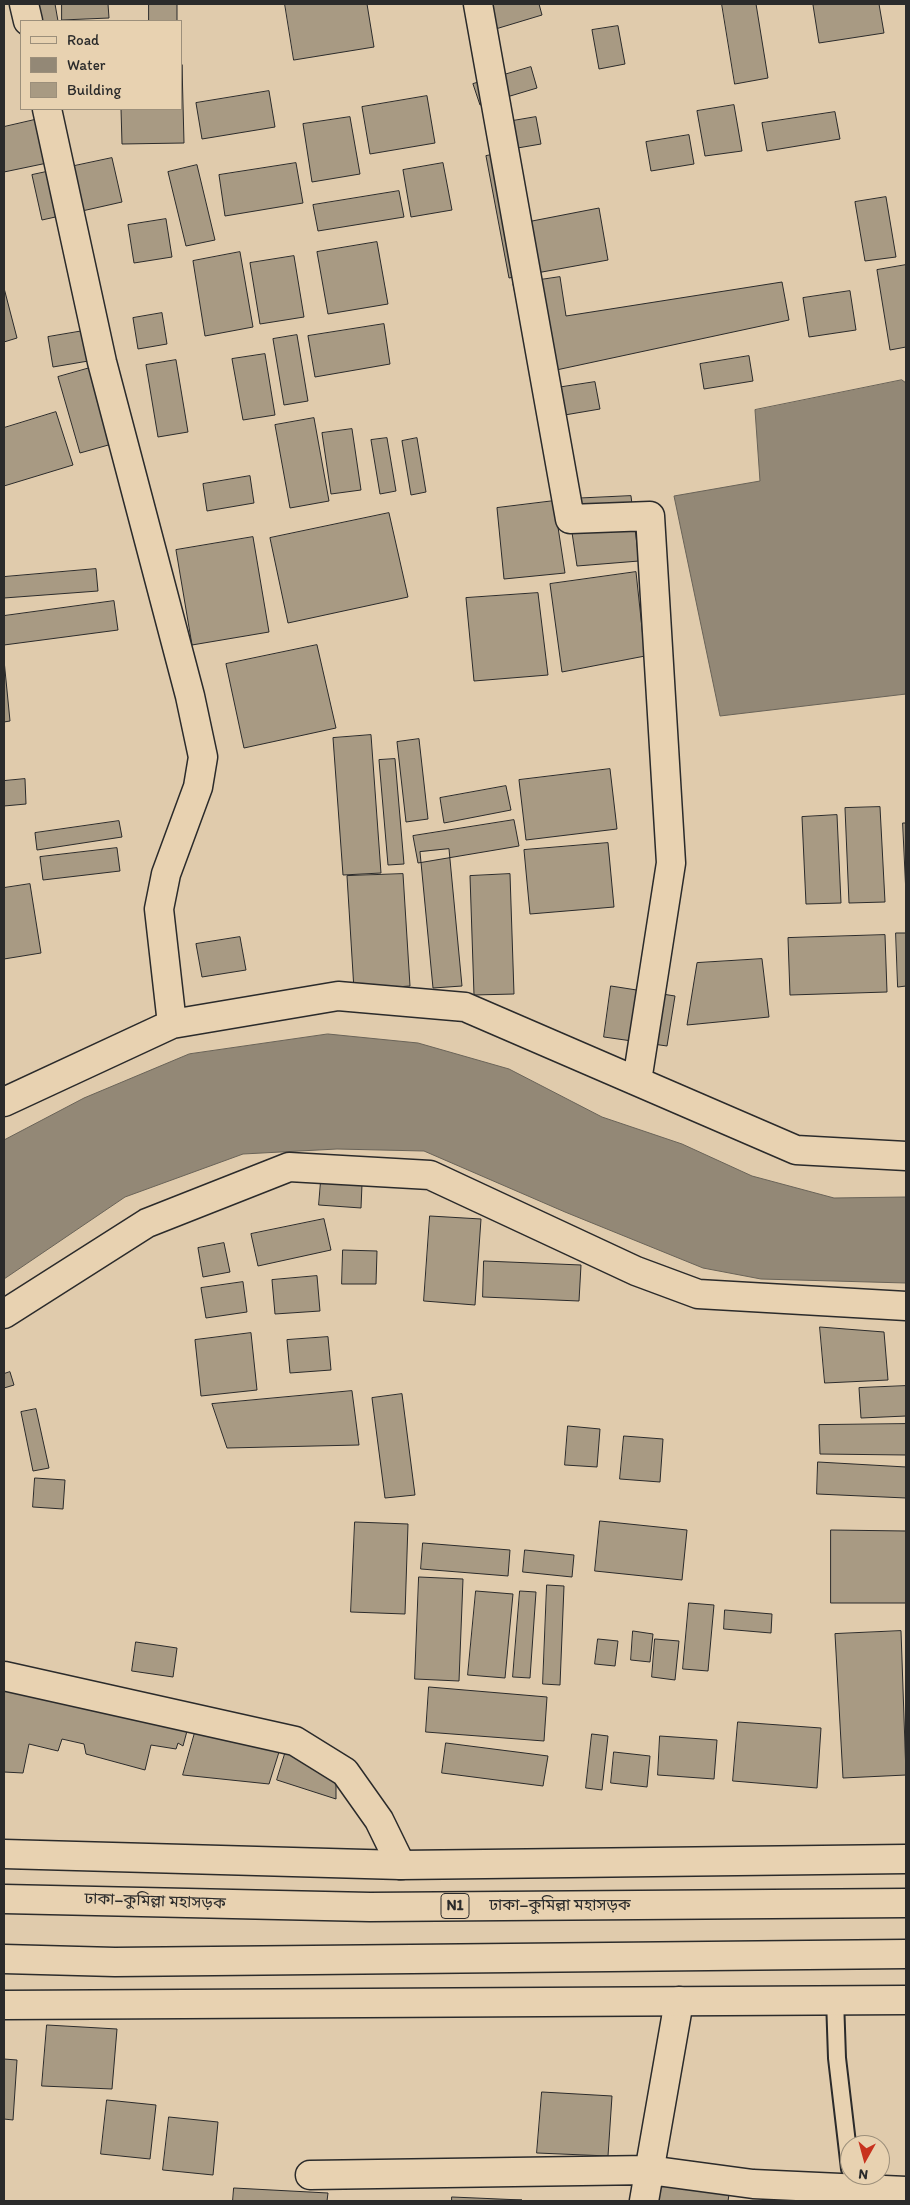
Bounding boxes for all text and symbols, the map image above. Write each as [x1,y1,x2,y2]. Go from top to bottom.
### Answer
legend [20,20,182,110]
text: Road [67,31,99,49]
text: Water [67,56,105,74]
text: Building [67,81,121,99]
street label: ঢাকা–কুমিল্লা মহাসড়ক [84,1890,226,1914]
road number: N1 [441,1894,469,1918]
street label: ঢাকা–কুমিল্লা মহাসড়ক [489,1896,631,1916]
north arrow [840,2135,890,2185]
text: N [858,2165,869,2183]

